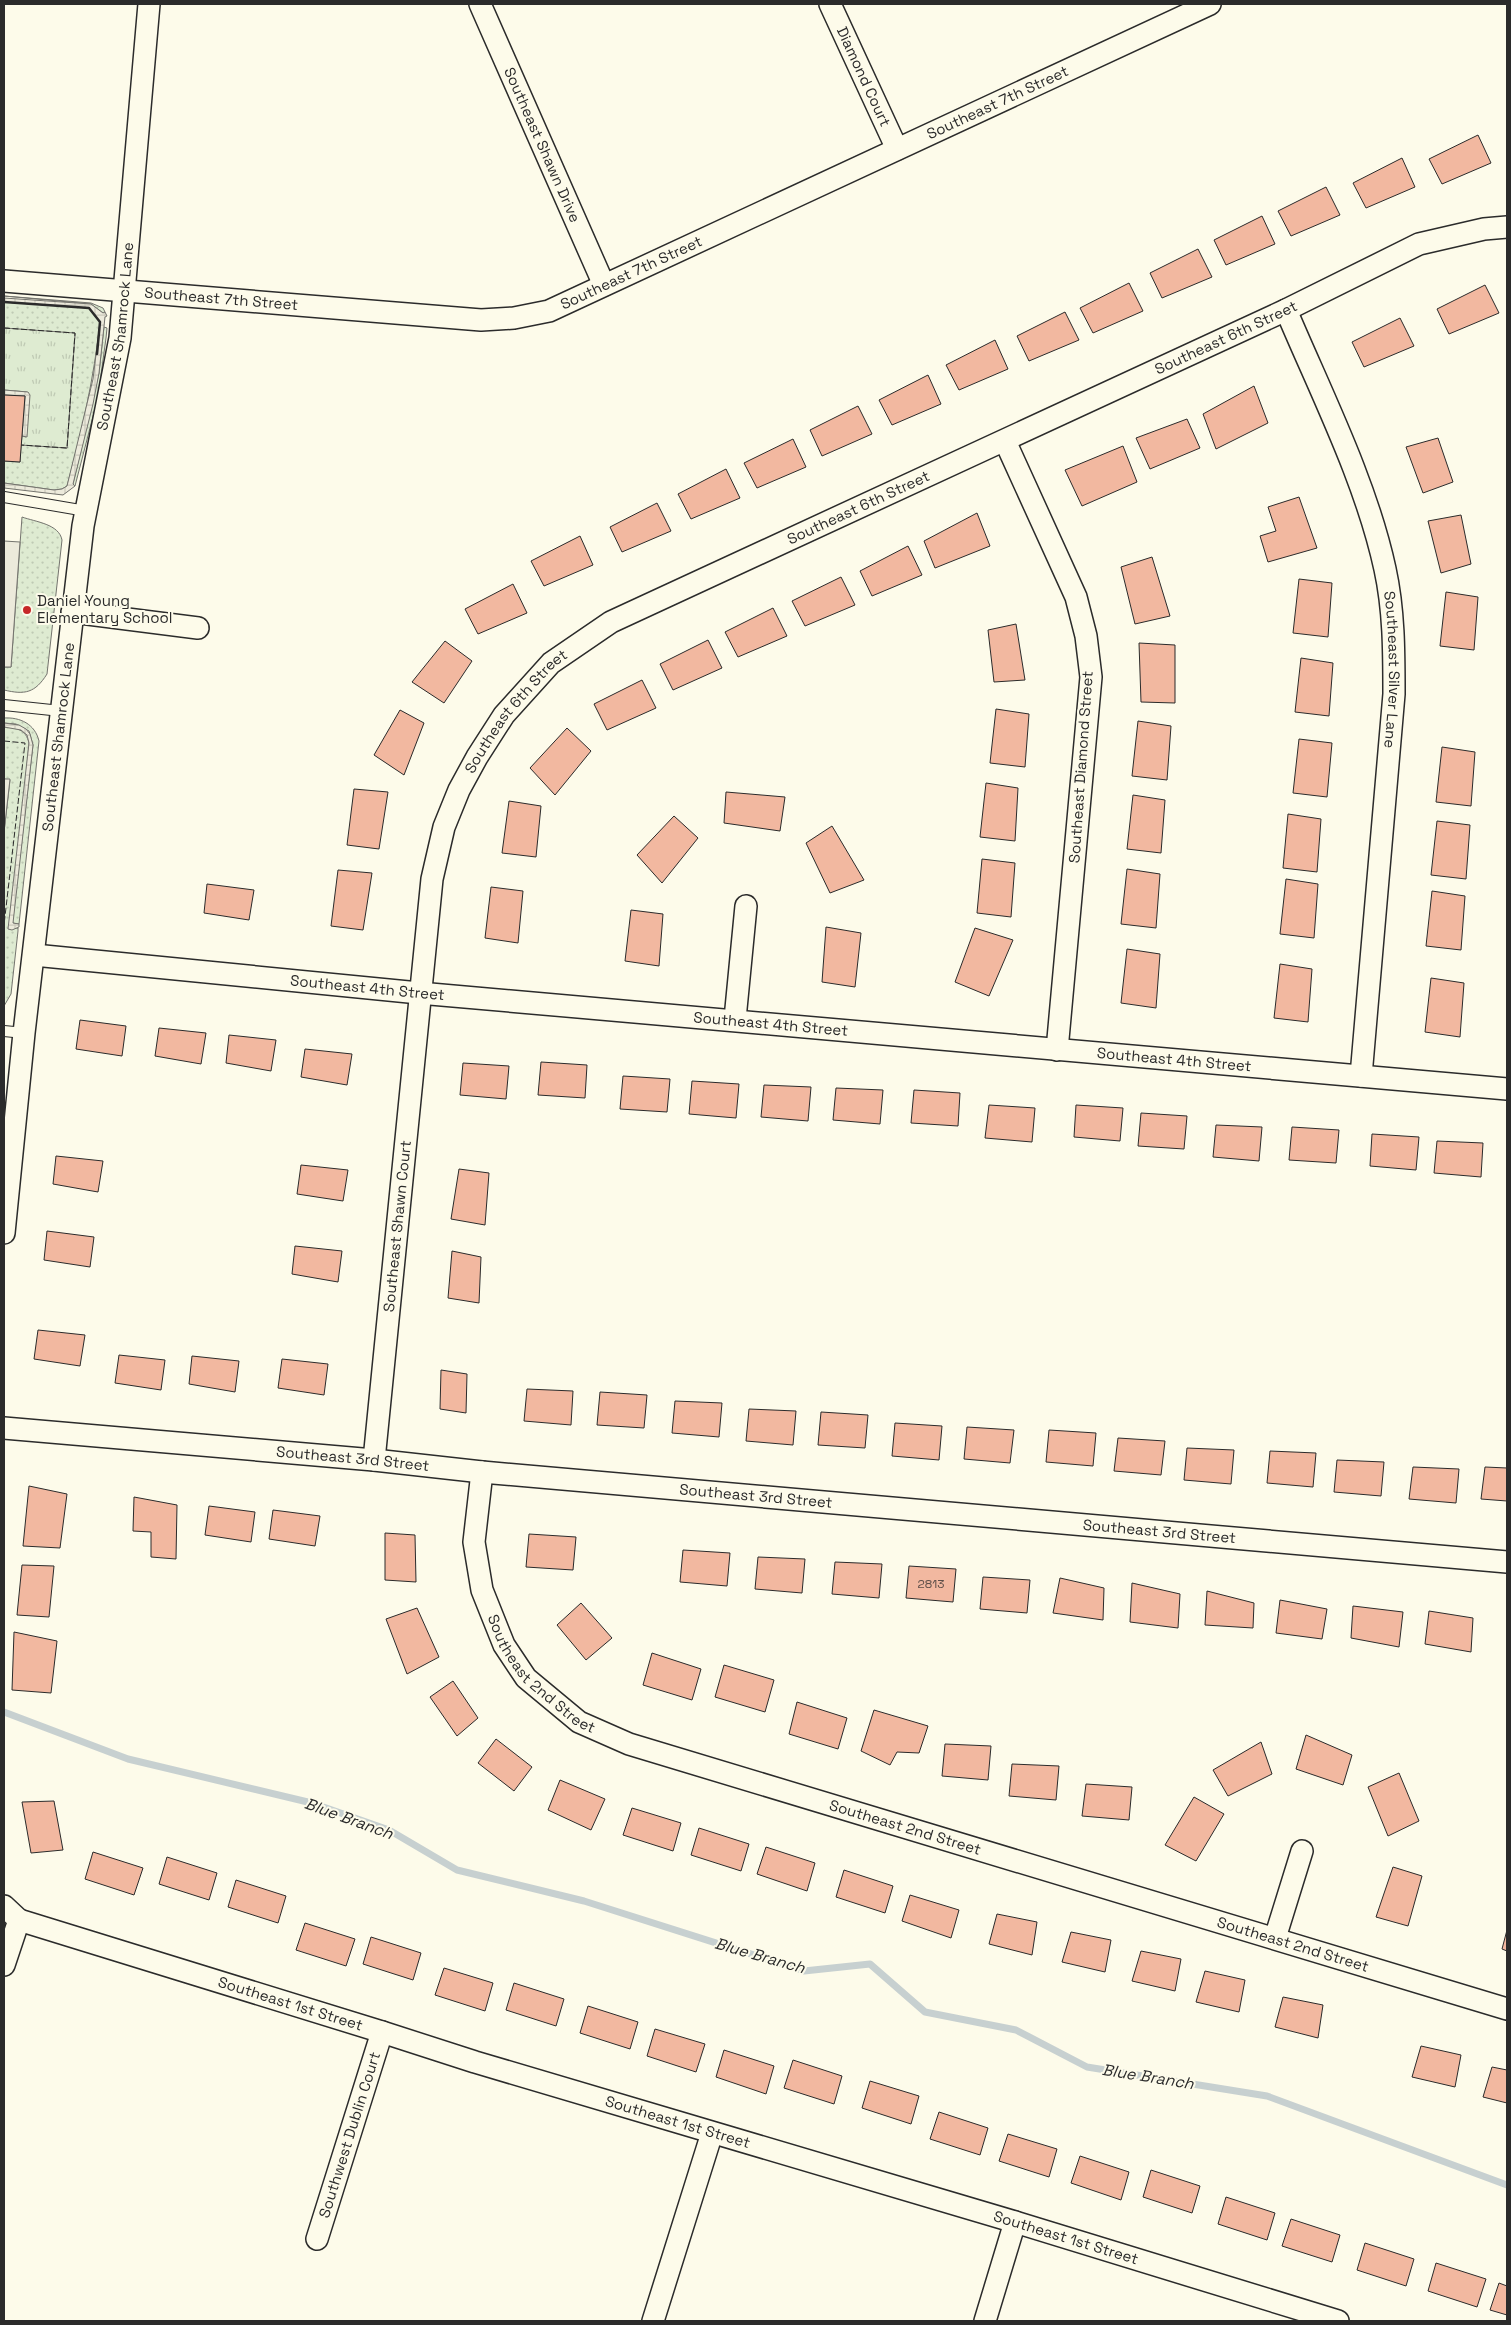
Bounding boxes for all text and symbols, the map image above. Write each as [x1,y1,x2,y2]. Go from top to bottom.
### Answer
street label: Diamond Court [833,23,895,129]
street label: Southeast 7th Street [924,61,1071,143]
street label: Southeast Shawn Drive [500,64,585,225]
street label: Southeast 7th Street [557,231,705,313]
street label: Southeast Shamrock Lane [92,241,137,432]
street label: Southeast 7th Street [144,283,299,314]
street label: Southeast 6th Street [1152,296,1300,378]
street label: Southeast 6th Street [784,466,933,548]
street label: Southeast Silver Lane [1380,590,1404,749]
place label: Daniel Young Elementary School [37,591,173,627]
marker: Daniel Young Elementary School [21,604,33,616]
street label: Southeast Shamrock Lane [38,641,78,833]
street label: Southeast 6th Street [460,645,571,776]
street label: Southeast Diamond Street [1064,670,1097,864]
street label: Southeast 4th Street [289,970,446,1004]
street label: Southeast 4th Street [693,1007,849,1040]
street label: Southeast 4th Street [1096,1043,1252,1075]
street label: Southeast Shawn Court [379,1139,415,1313]
street label: Southeast 3rd Street [275,1442,430,1475]
street label: Southeast 3rd Street [679,1479,833,1512]
street label: Southeast 3rd Street [1082,1515,1237,1547]
house number: 2813 [918,1576,944,1592]
street label: Southeast 2nd Street [484,1612,599,1737]
water label: Blue Branch [302,1793,397,1845]
street label: Southeast 2nd Street [827,1795,984,1859]
street label: Southeast 2nd Street [1215,1912,1371,1976]
water label: Blue Branch [712,1933,808,1979]
street label: Southeast 1st Street [216,1972,365,2035]
street label: Southwest Dublin Court [314,2049,384,2220]
water label: Blue Branch [1101,2059,1196,2094]
street label: Southeast 1st Street [603,2091,753,2152]
street label: Southeast 1st Street [991,2206,1141,2268]

